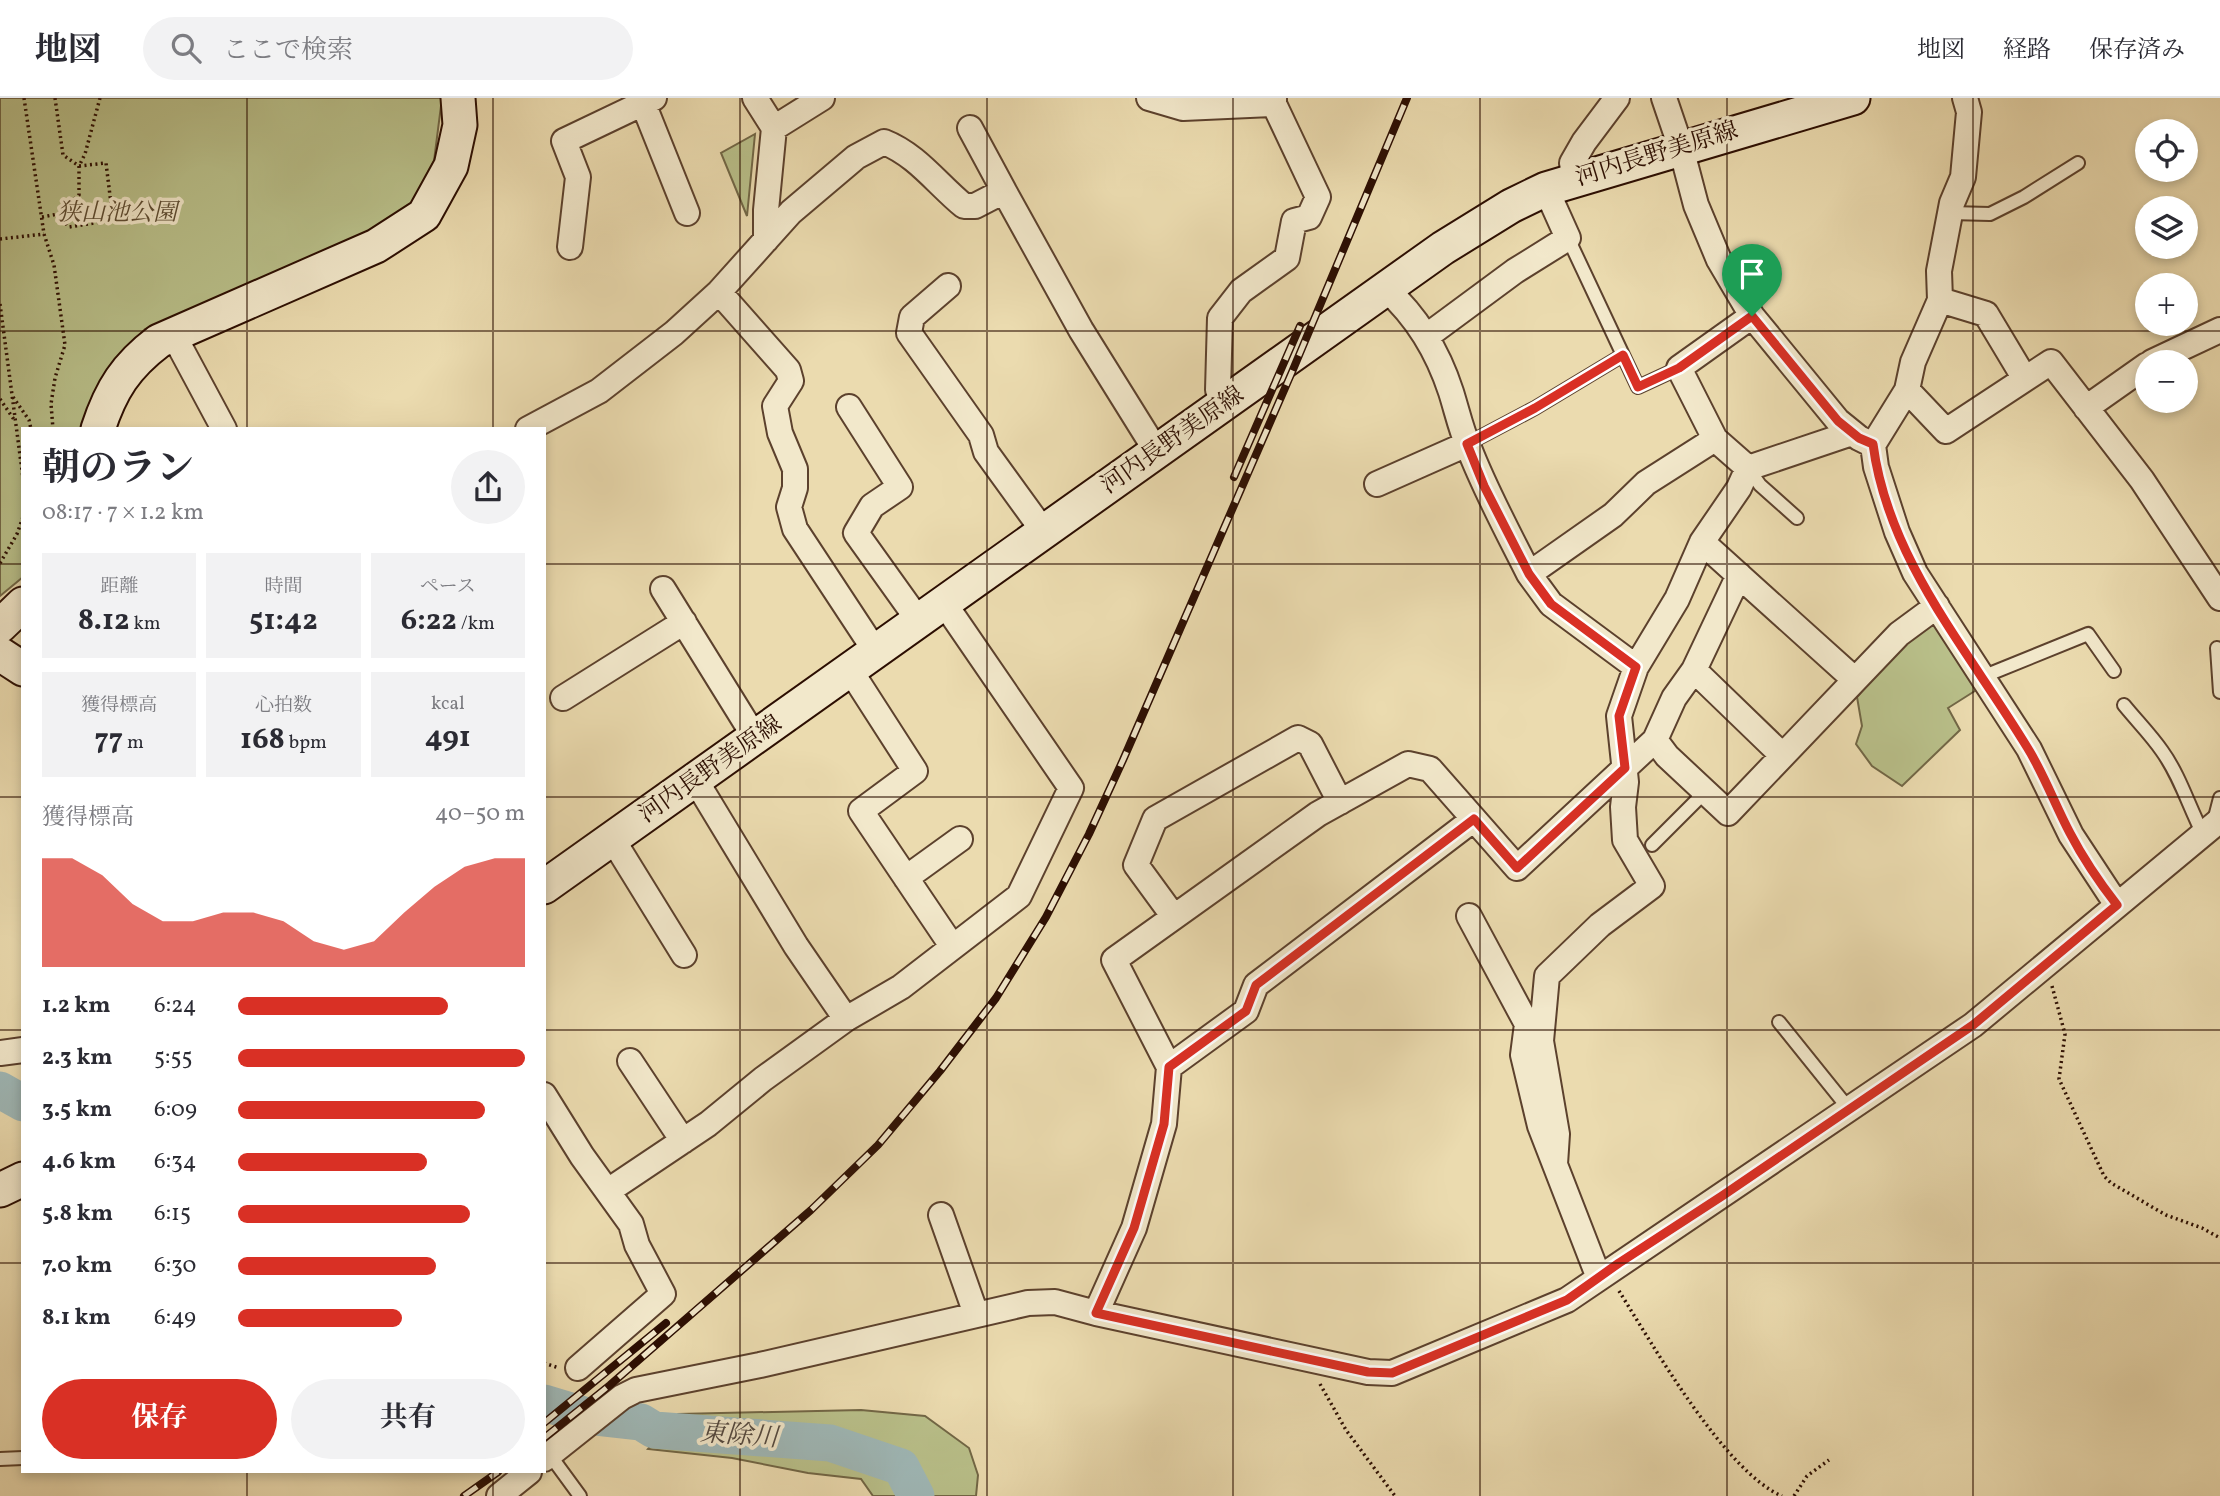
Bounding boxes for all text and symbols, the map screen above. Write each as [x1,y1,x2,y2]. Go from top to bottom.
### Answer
search box [143,17,633,80]
text: 地図 [35,29,101,75]
icon: search [167,29,205,67]
text: ここで検索 [223,33,353,69]
text: 地図 [1917,34,1965,68]
text: 経路 [2003,34,2051,68]
text: 保存済み [2089,34,2185,68]
street label: 河内長野美原線 [1572,114,1742,196]
map controls [2135,119,2198,413]
button: locate [2135,119,2198,182]
button: layers [2135,196,2198,259]
park label: 狭山池公園 [57,197,181,231]
pin [1722,244,1782,316]
icon: arrive [1733,255,1771,293]
button: + [2135,273,2198,336]
button: − [2135,350,2198,413]
street label: 河内長野美原線 [1094,379,1252,503]
text: 朝のラン [42,444,194,497]
button: share [451,450,525,524]
text: 08:17 · 7 × 1.2 km [42,497,204,529]
text: 距離 [100,574,138,600]
text: 時間 [264,574,303,600]
text: ペース [420,574,476,600]
text: 8.12 [78,600,130,642]
text: 51:42 [249,600,318,642]
text: 6:22 [401,600,457,642]
text: km [130,611,161,637]
text: /km [457,611,495,637]
text: kcal [431,691,465,717]
text: 獲得標高 [81,693,157,719]
text: 心拍数 [255,693,312,719]
street label: 河内長野美原線 [632,708,790,832]
text: 491 [425,717,471,759]
text: 77 [95,719,123,761]
text: 168 [240,719,285,761]
text: m [123,730,144,756]
text: bpm [285,730,327,756]
text: 40–50 m [435,798,525,830]
text: 獲得標高 [42,802,134,834]
text: 1.2 km [42,990,111,1022]
text: 6:24 [154,990,196,1022]
text: 2.3 km [42,1042,113,1074]
text: 5:55 [154,1042,193,1074]
text: 3.5 km [42,1094,112,1126]
text: 6:09 [154,1094,197,1126]
text: 4.6 km [42,1146,116,1178]
text: 6:34 [154,1146,197,1178]
text: 5.8 km [42,1198,113,1230]
text: 6:15 [154,1198,191,1230]
text: 7.0 km [42,1250,112,1282]
text: 6:30 [154,1250,196,1282]
text: 8.1 km [42,1302,111,1334]
text: 6:49 [154,1302,196,1334]
button: 保存 [42,1379,277,1459]
button: 共有 [291,1379,525,1459]
water label: 東除川 [699,1415,782,1457]

